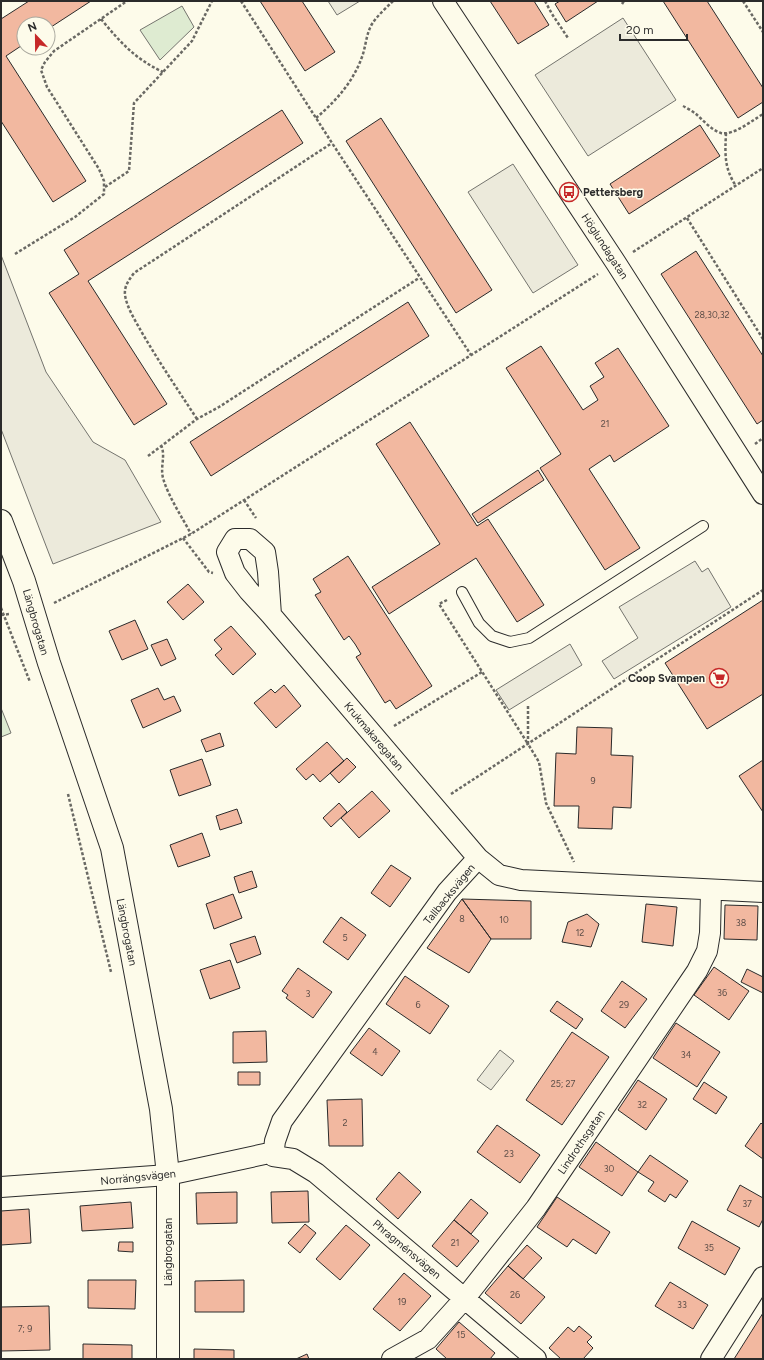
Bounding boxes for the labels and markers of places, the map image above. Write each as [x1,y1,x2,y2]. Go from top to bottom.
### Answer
bus stop icon: Pettersberg [558,181,580,203]
place label: Pettersberg [583,186,643,199]
supermarket icon: Coop Svampen [708,667,730,689]
place label: Coop Svampen [628,672,705,685]

